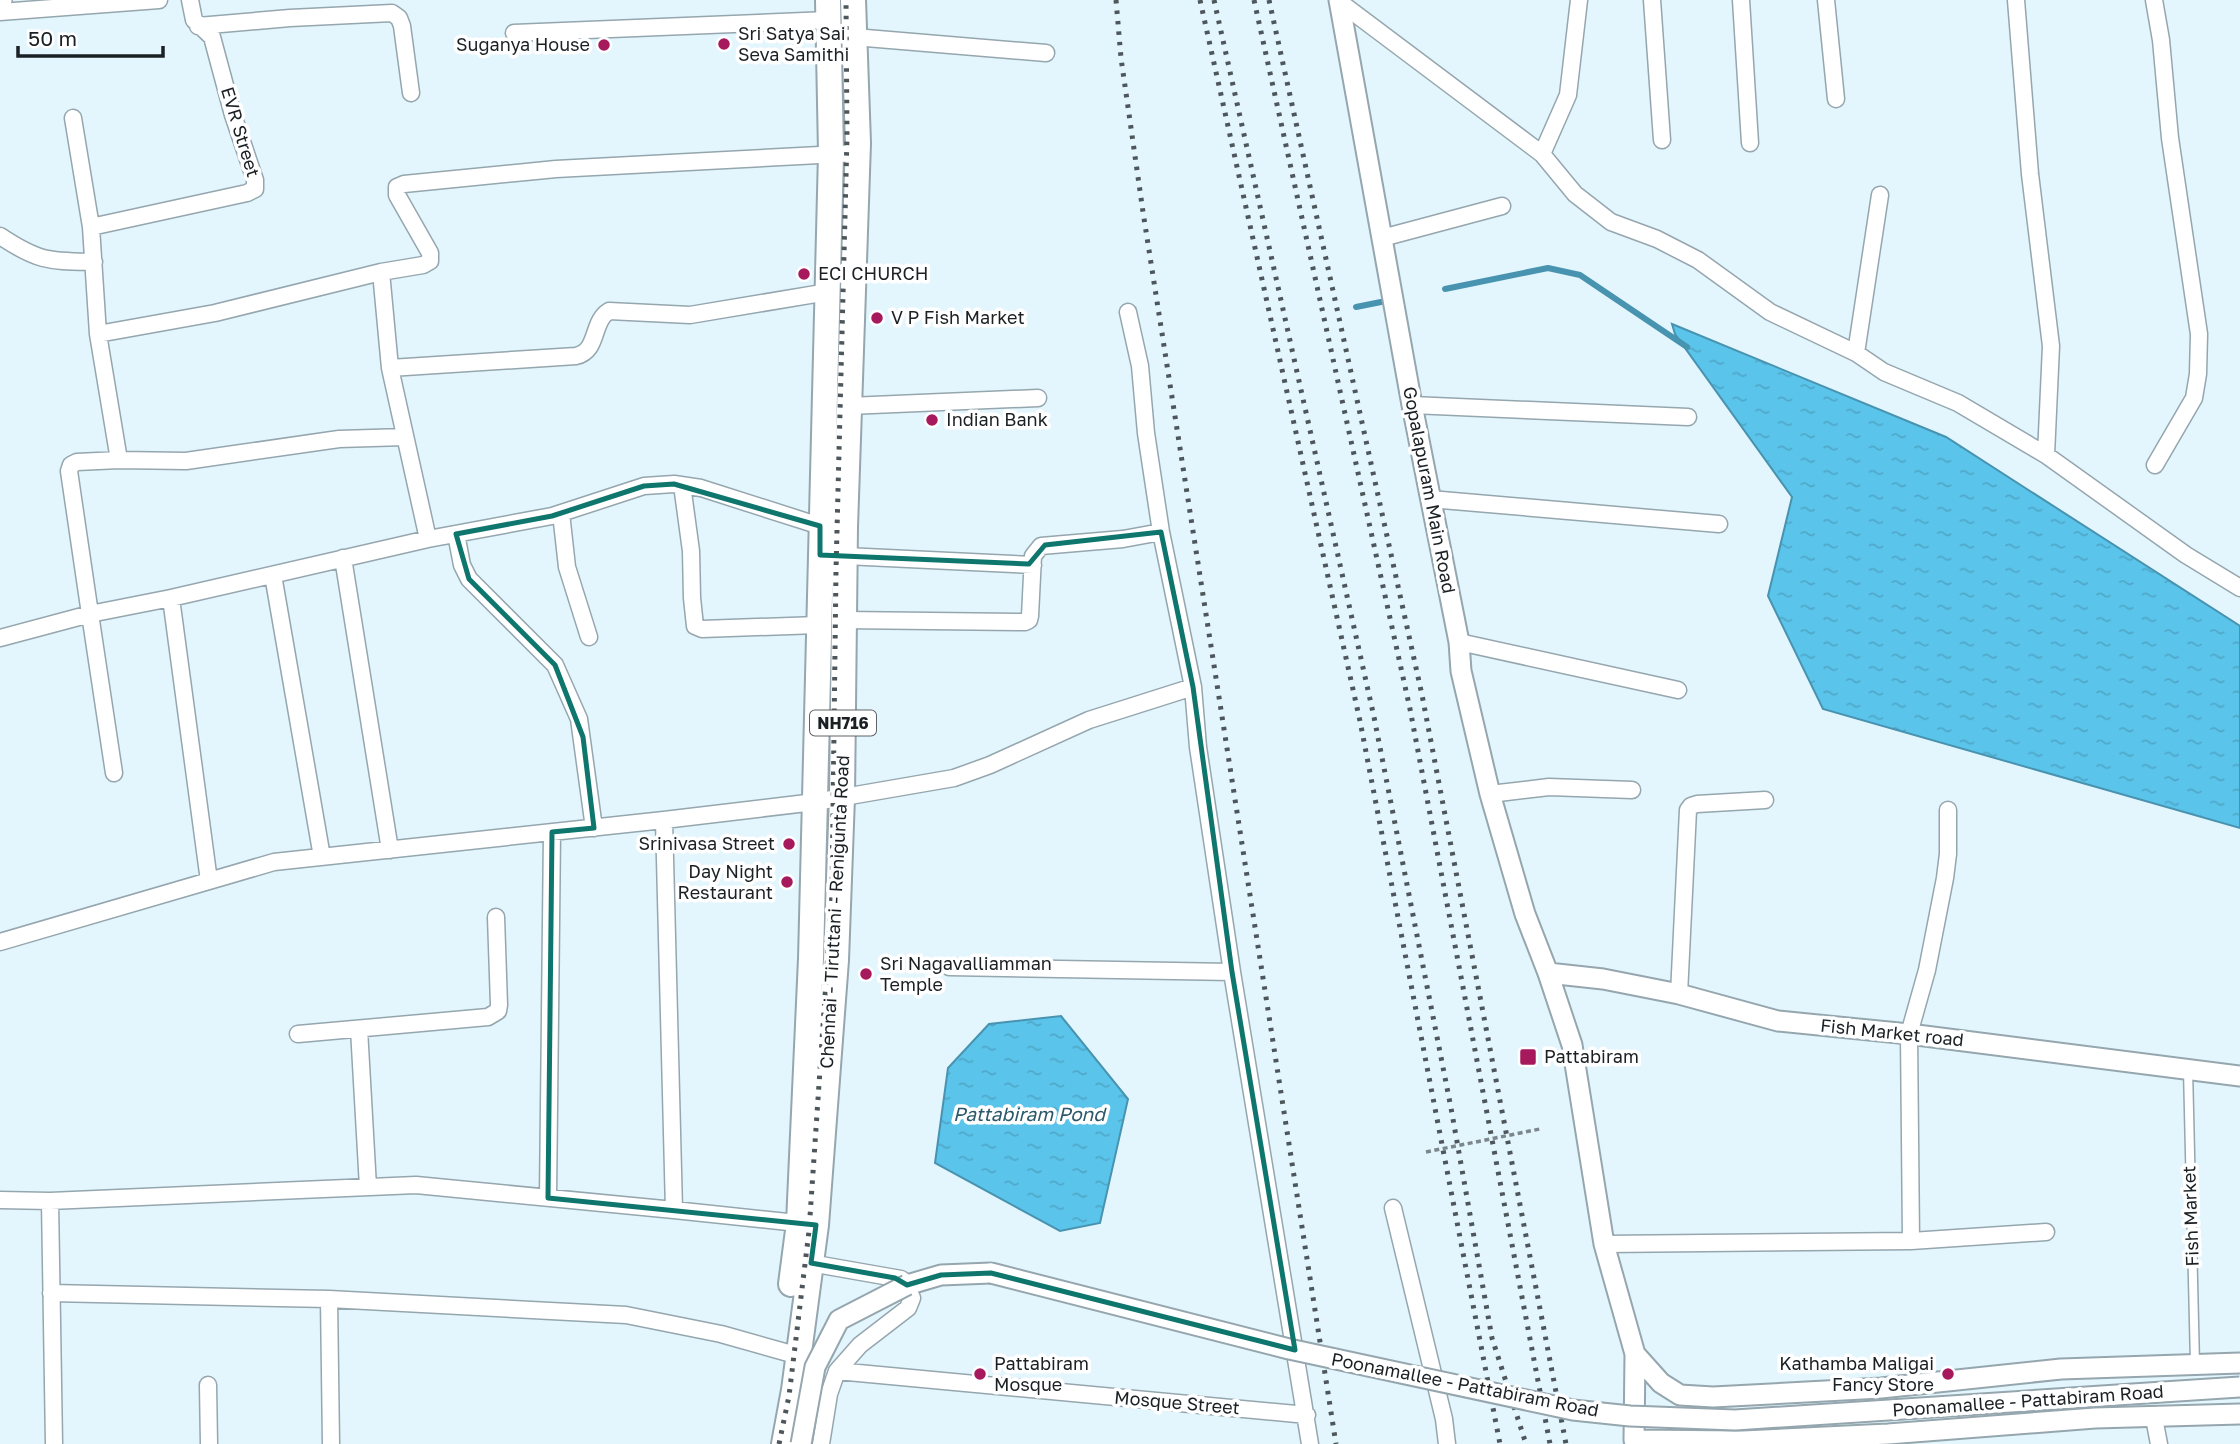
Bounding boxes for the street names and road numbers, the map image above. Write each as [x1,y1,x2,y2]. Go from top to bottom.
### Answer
street label: EVR Street [217,84,265,180]
street label: Gopalapuram Main Road [1399,385,1461,595]
road number: NH716 [810,710,876,736]
street label: Chennai - Tiruttani - Renigunta Road [815,755,853,1069]
street label: Fish Market road [1819,1014,1965,1050]
street label: Fish Market [2177,1165,2203,1267]
street label: Poonamallee - Pattabiram Road [1330,1347,1601,1421]
street label: Poonamallee - Pattabiram Road [1891,1380,2164,1420]
street label: Mosque Street [1113,1386,1241,1418]

